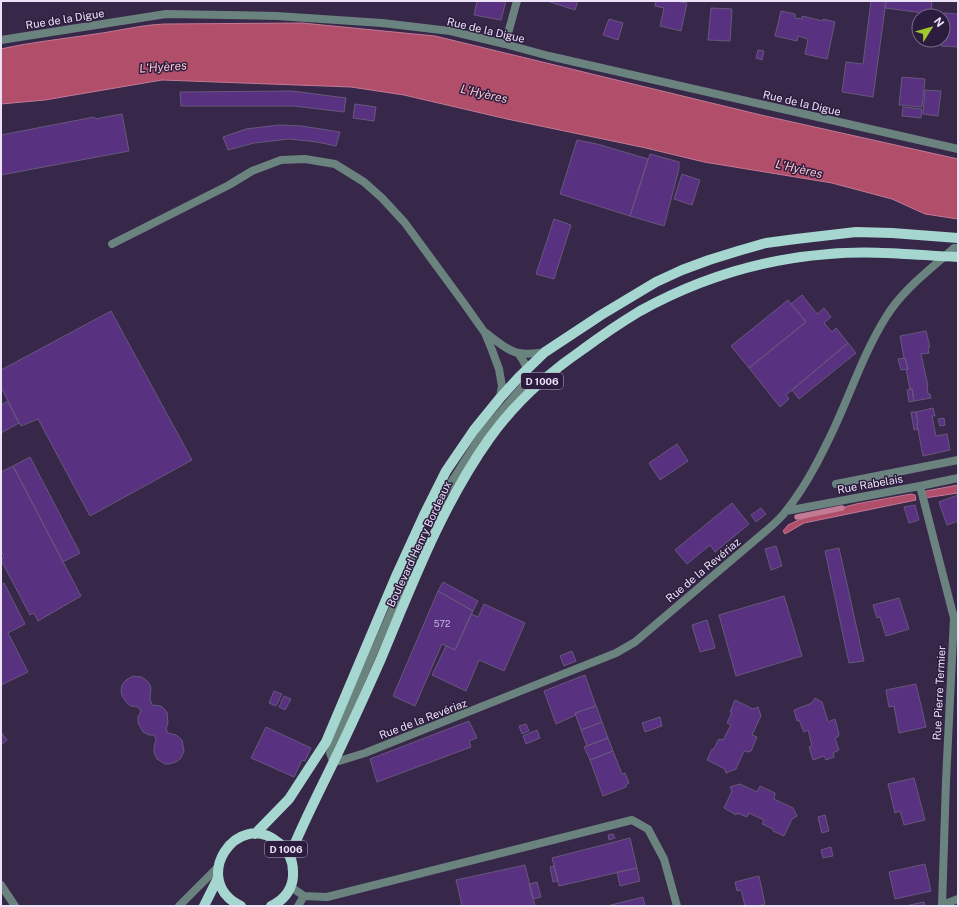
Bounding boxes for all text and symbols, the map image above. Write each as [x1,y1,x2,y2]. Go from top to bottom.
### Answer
street label: Rue de la Digue [25,7,105,31]
north arrow [911,8,951,48]
street label: Rue de la Digue [446,15,526,45]
text: N [932,15,946,29]
water label: L'Hyères [139,58,187,76]
water label: L'Hyères [459,82,509,106]
street label: Rue de la Digue [762,88,842,118]
water label: L'Hyères [774,157,824,181]
road number: D 1006 [521,373,563,389]
street label: Rue Rabelais [836,472,904,496]
street label: Boulevard Henry Bordeaux [385,479,453,609]
street label: Rue de la Revériaz [663,535,743,605]
house number: 572 [434,618,450,629]
street label: Rue Pierre Termier [931,645,947,741]
street label: Rue de la Revériaz [377,697,469,741]
road number: D 1006 [265,841,307,857]

